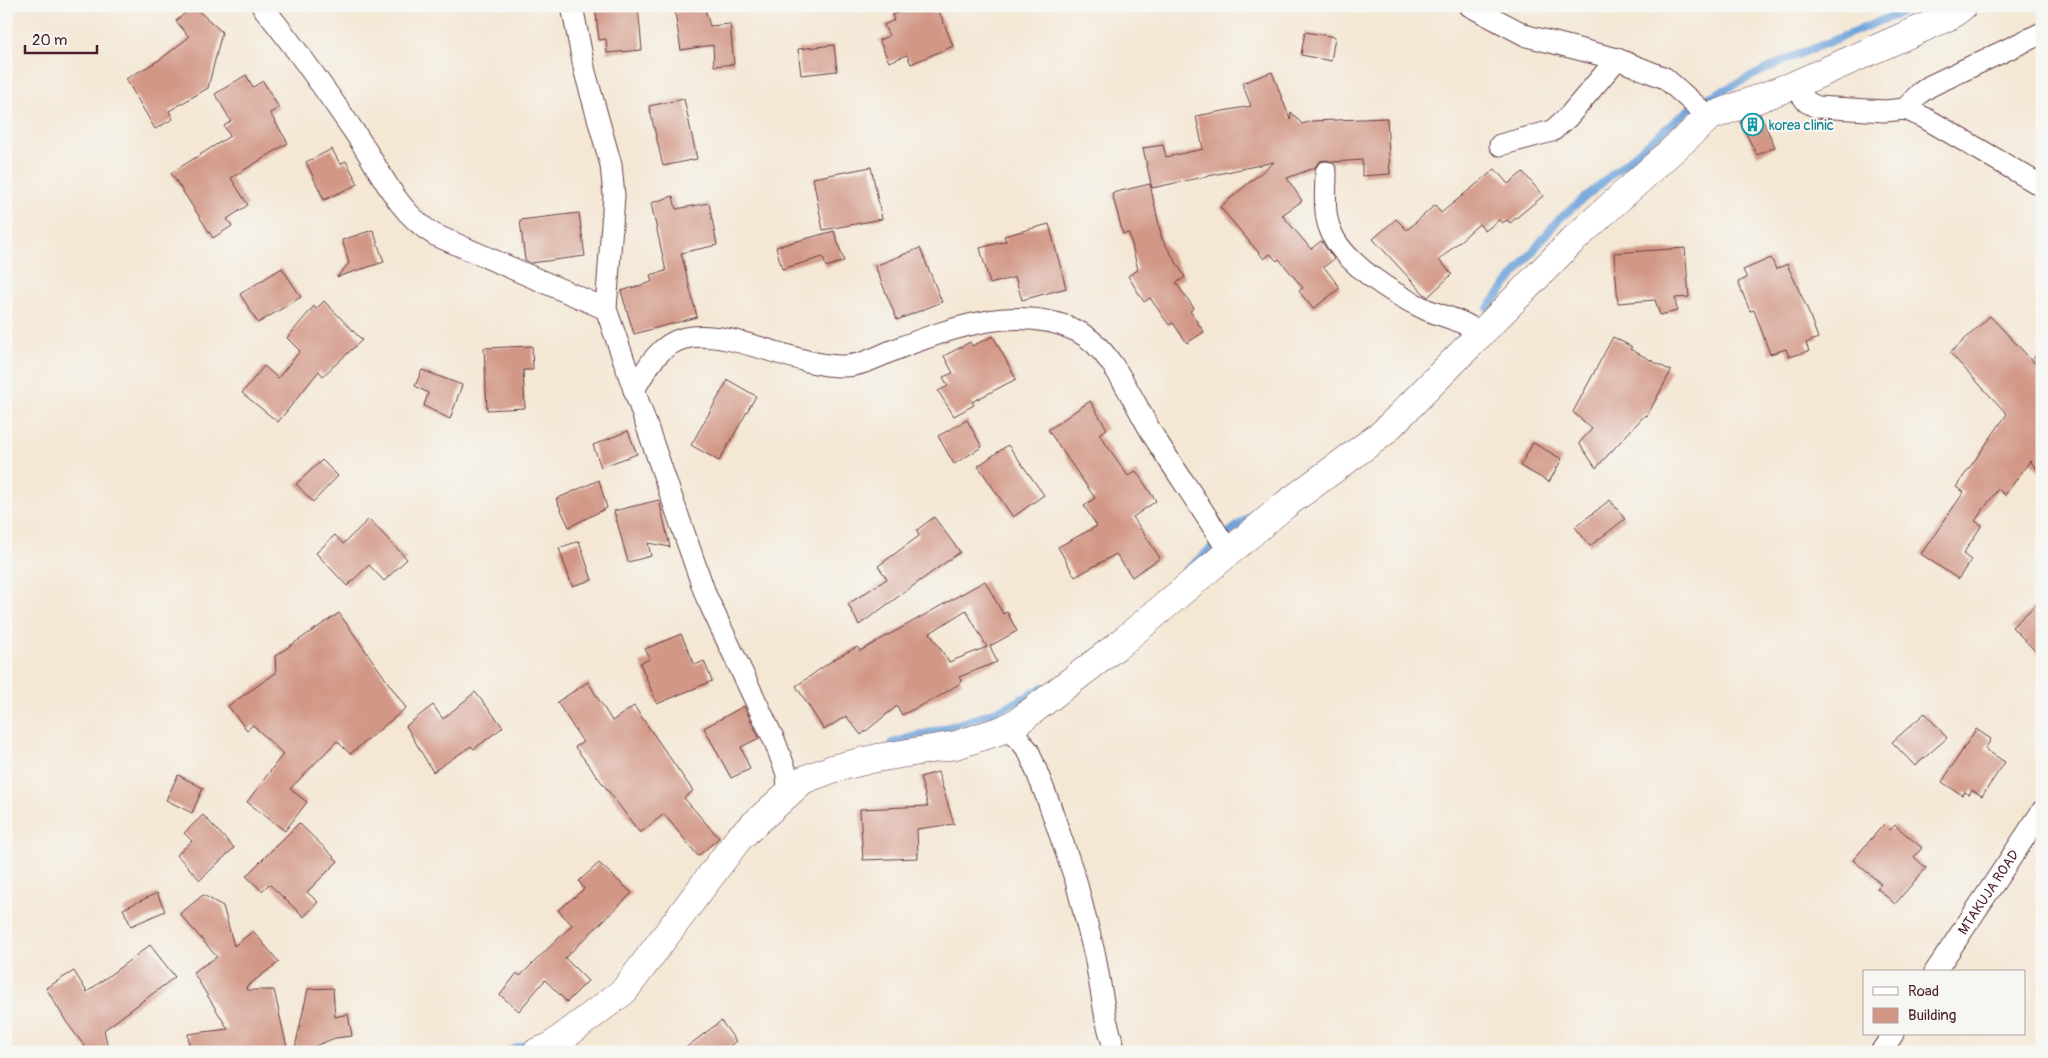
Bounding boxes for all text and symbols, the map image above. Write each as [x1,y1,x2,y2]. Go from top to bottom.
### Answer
scale bar [25,22,98,54]
text: 20 m [32,31,67,50]
building icon: korea clinic [1741,113,1765,137]
place label: korea clinic [1769,117,1834,134]
street label: MTAKUJA ROAD [1954,847,2023,938]
legend [1863,970,2026,1036]
text: Road [1908,982,1939,1001]
text: Building [1908,1006,1956,1025]

